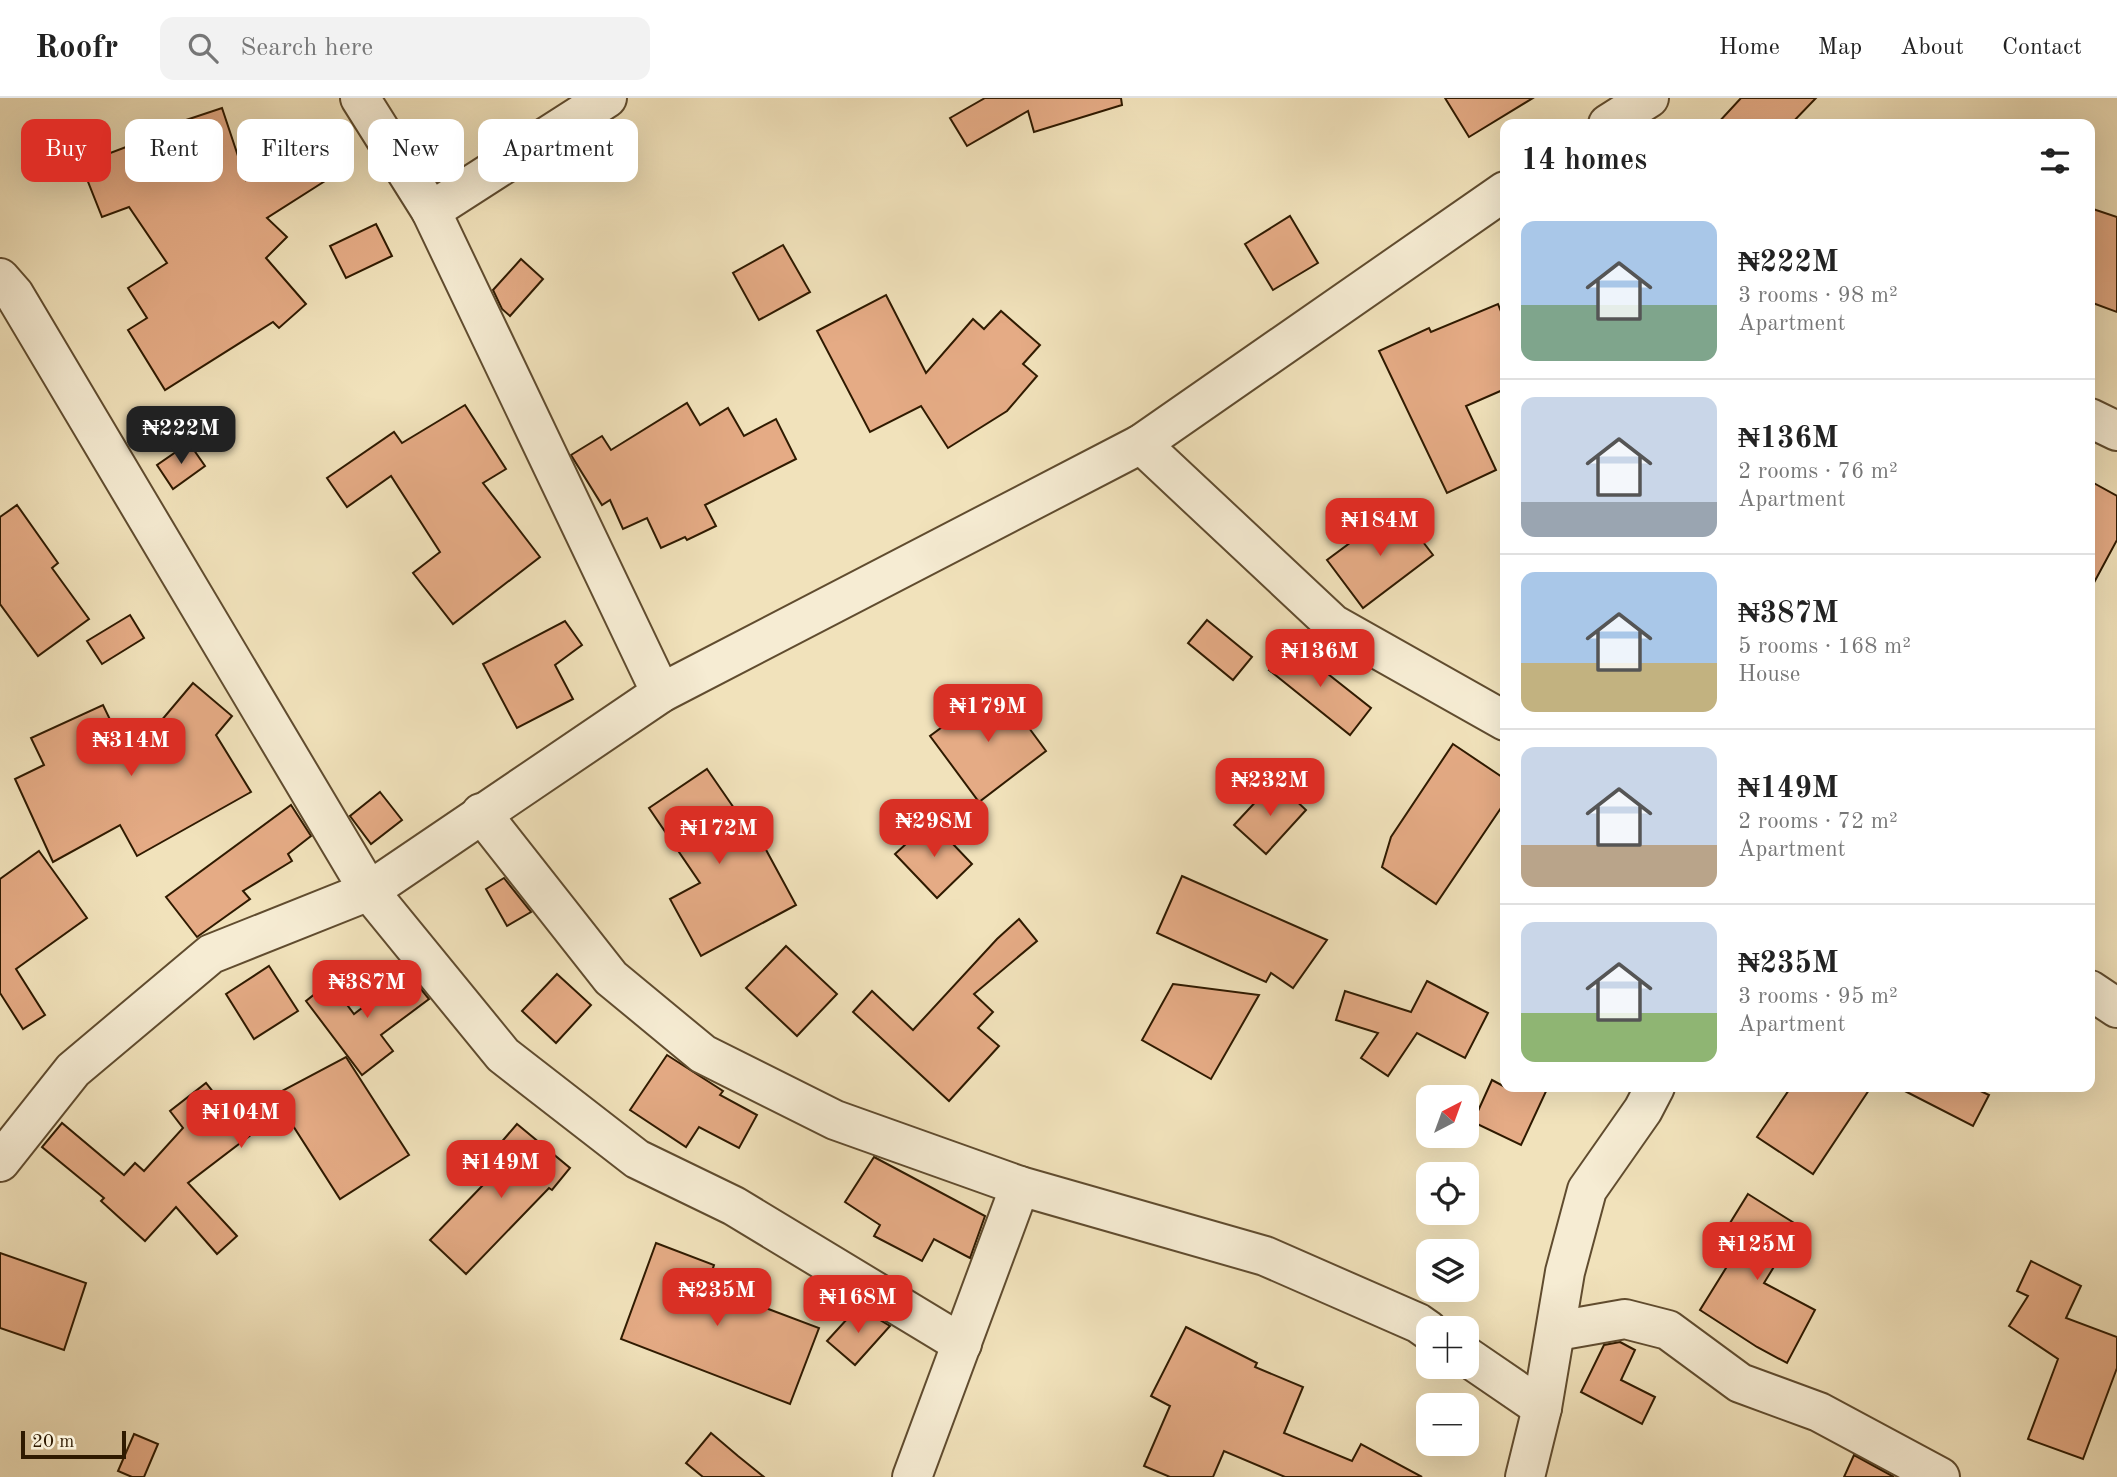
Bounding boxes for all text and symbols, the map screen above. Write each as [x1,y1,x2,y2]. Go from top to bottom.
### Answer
search box [160,17,650,80]
icon: search [184,29,222,67]
text: Roofr [35,32,118,65]
text: Search here [240,35,373,61]
text: Home [1719,36,1780,60]
text: Map [1818,36,1862,60]
text: About [1900,36,1964,60]
text: Contact [2002,36,2082,60]
chip: Buy [21,119,111,182]
chip: Rent [125,119,223,182]
chip: Filters [237,119,354,182]
chip: New [368,119,464,182]
chip: Apartment [478,119,638,182]
icon: filters [2036,142,2074,180]
text: 14 homes [1521,146,1647,176]
text: ₦222M [1738,248,1839,278]
icon: home [1577,249,1661,333]
text: 3 rooms · 98 m² [1738,284,1898,307]
text: Apartment [1738,312,1846,335]
pin: ₦222M [132,406,230,466]
text: ₦222M [142,417,220,440]
text: ₦136M [1738,424,1839,454]
icon: home [1577,425,1661,509]
text: 2 rooms · 76 m² [1738,460,1898,483]
text: Apartment [1738,488,1846,511]
pin: ₦184M [1331,498,1429,558]
text: ₦184M [1341,509,1419,532]
text: ₦387M [1738,599,1839,629]
icon: home [1577,600,1661,684]
pin: ₦136M [1271,630,1369,689]
text: 5 rooms · 168 m² [1738,635,1911,658]
text: ₦136M [1281,640,1359,663]
text: House [1738,663,1800,686]
pin: ₦179M [939,684,1037,744]
text: ₦179M [949,695,1027,718]
pin: ₦314M [82,718,180,778]
text: ₦314M [92,729,170,752]
pin: ₦232M [1221,758,1319,818]
text: ₦232M [1231,769,1309,792]
text: ₦149M [1738,774,1839,804]
icon: home [1577,775,1661,859]
pin: ₦298M [885,800,983,859]
pin: ₦172M [670,806,768,866]
text: ₦298M [895,810,973,833]
text: 2 rooms · 72 m² [1738,810,1898,833]
text: ₦172M [680,817,758,840]
text: Apartment [1738,838,1846,861]
text: ₦235M [1738,949,1839,979]
icon: home [1577,950,1661,1034]
pin: ₦387M [318,960,416,1020]
text: ₦387M [328,971,406,994]
text: 3 rooms · 95 m² [1738,985,1898,1008]
text: Apartment [1738,1013,1846,1036]
north arrow [1416,1085,1479,1148]
map controls [1416,1085,1479,1456]
pin: ₦104M [192,1090,290,1150]
text: ₦104M [202,1101,280,1124]
pin: ₦149M [452,1140,550,1200]
text: ₦149M [462,1151,540,1174]
button: locate [1416,1162,1479,1225]
pin: ₦125M [1708,1222,1806,1282]
text: ₦125M [1718,1233,1796,1256]
button: layers [1416,1239,1479,1302]
pin: ₦235M [668,1268,766,1328]
pin: ₦168M [809,1276,907,1335]
text: ₦235M [678,1279,756,1302]
text: ₦168M [819,1286,897,1309]
button: + [1416,1316,1479,1379]
button: − [1416,1393,1479,1456]
scale bar [21,1428,126,1460]
text: 20 m [32,1433,74,1452]

